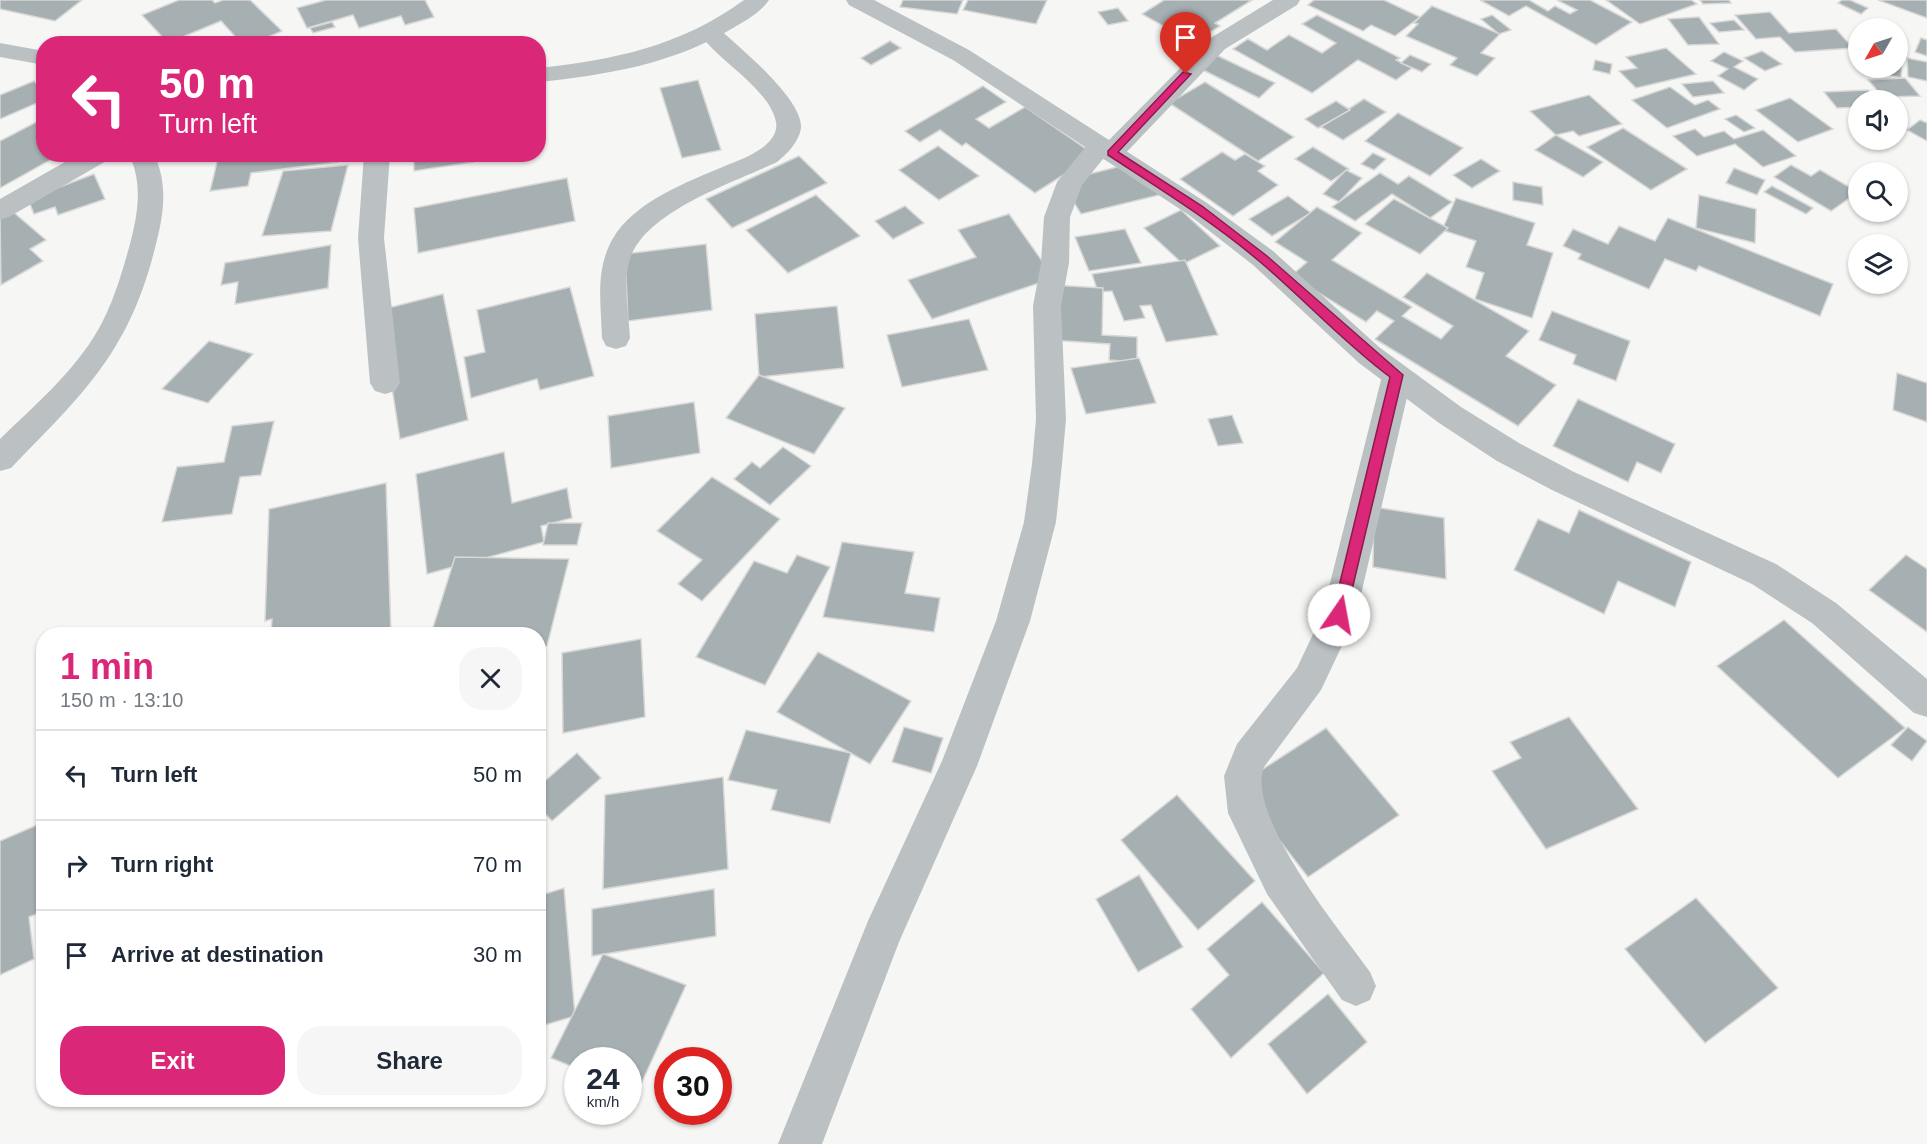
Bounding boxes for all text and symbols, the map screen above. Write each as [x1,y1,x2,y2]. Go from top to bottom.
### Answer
pin [1160,12,1211,74]
north arrow [1848,18,1908,78]
map controls [1848,18,1908,294]
icon: arrive [1169,21,1202,54]
icon: left [60,60,138,138]
text: 50 m [159,60,255,107]
button: sound [1848,90,1908,150]
text: Turn left [159,109,257,139]
button: search [1848,162,1908,222]
button: layers [1848,234,1908,294]
position arrow [1307,583,1371,647]
text: 1 min [60,646,154,687]
button: close [459,647,522,710]
text: 150 m · 13:10 [60,689,183,711]
icon: left [60,759,93,792]
text: Turn left [111,762,197,787]
text: 50 m [473,762,522,787]
icon: right [60,849,93,882]
text: Turn right [111,852,213,877]
text: 70 m [473,852,522,877]
icon: arrive [60,939,93,972]
text: Arrive at destination [111,942,324,967]
text: 30 m [473,942,522,967]
button: Exit [60,1026,285,1095]
button: Share [297,1026,522,1095]
speed limit sign: 30 [654,1047,732,1125]
text: 24 [586,1062,620,1095]
text: km/h [587,1093,619,1110]

